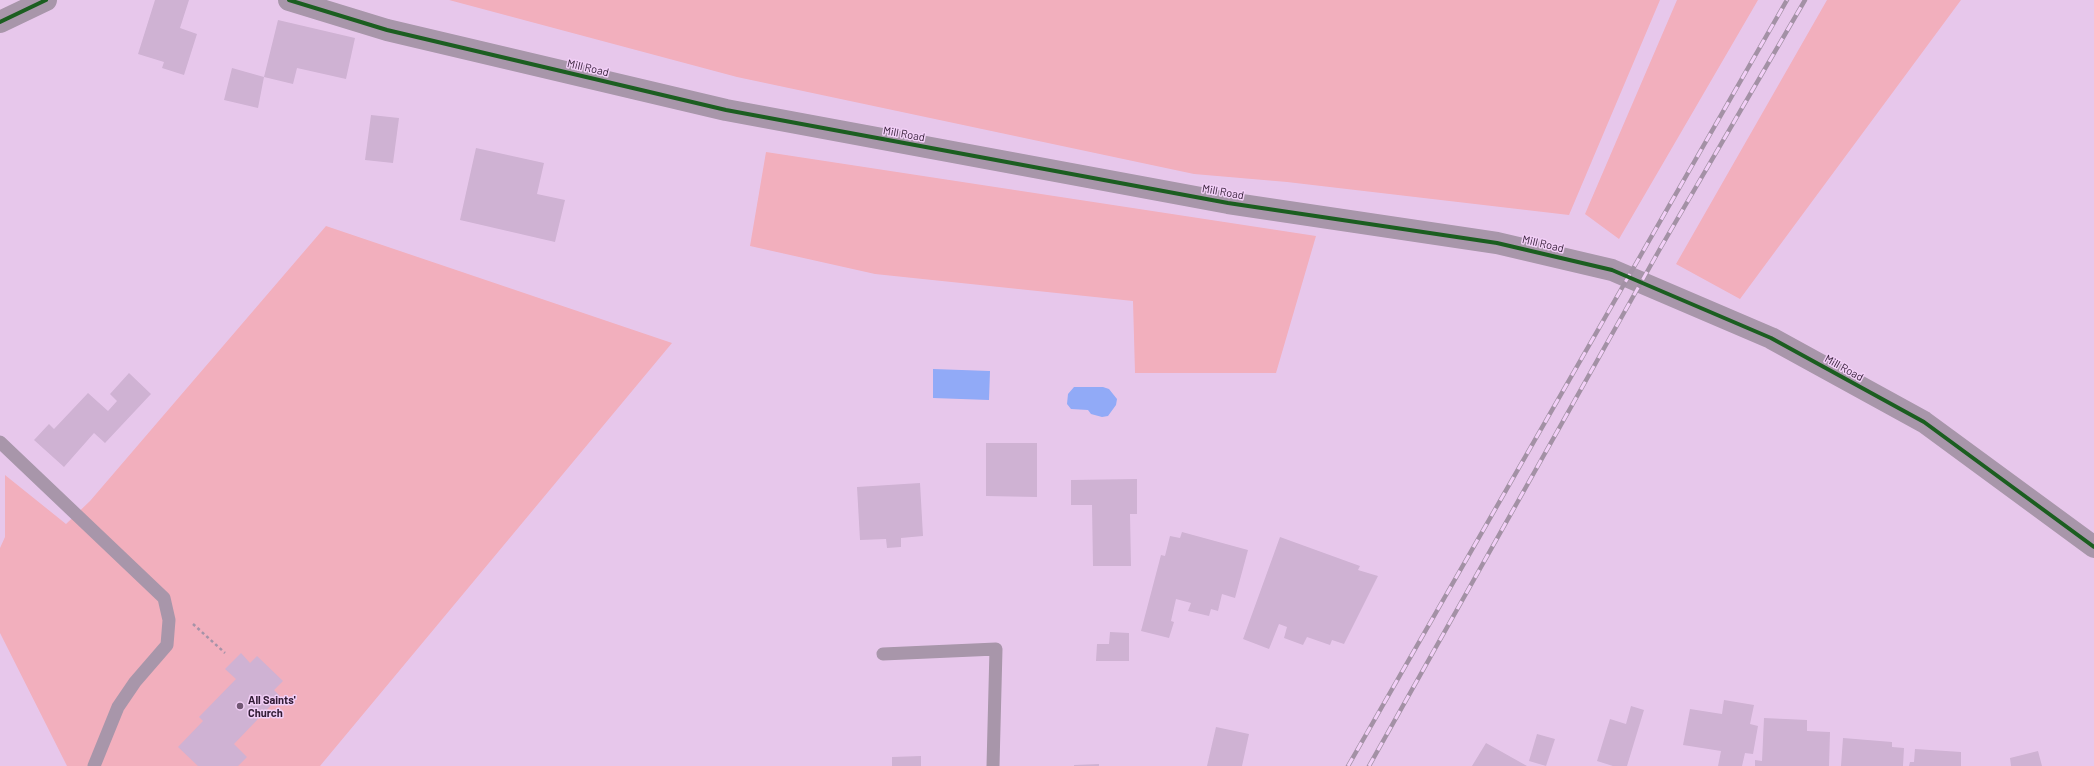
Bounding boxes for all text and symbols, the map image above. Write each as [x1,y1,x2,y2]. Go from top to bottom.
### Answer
street label: Mill Road [566,57,610,79]
street label: Mill Road [882,124,926,144]
street label: Mill Road [1201,182,1245,202]
street label: Mill Road [1521,233,1565,255]
street label: Mill Road [1822,352,1866,384]
place label: All Saints' Church [248,693,295,719]
marker: All Saints' Church [235,701,245,711]

